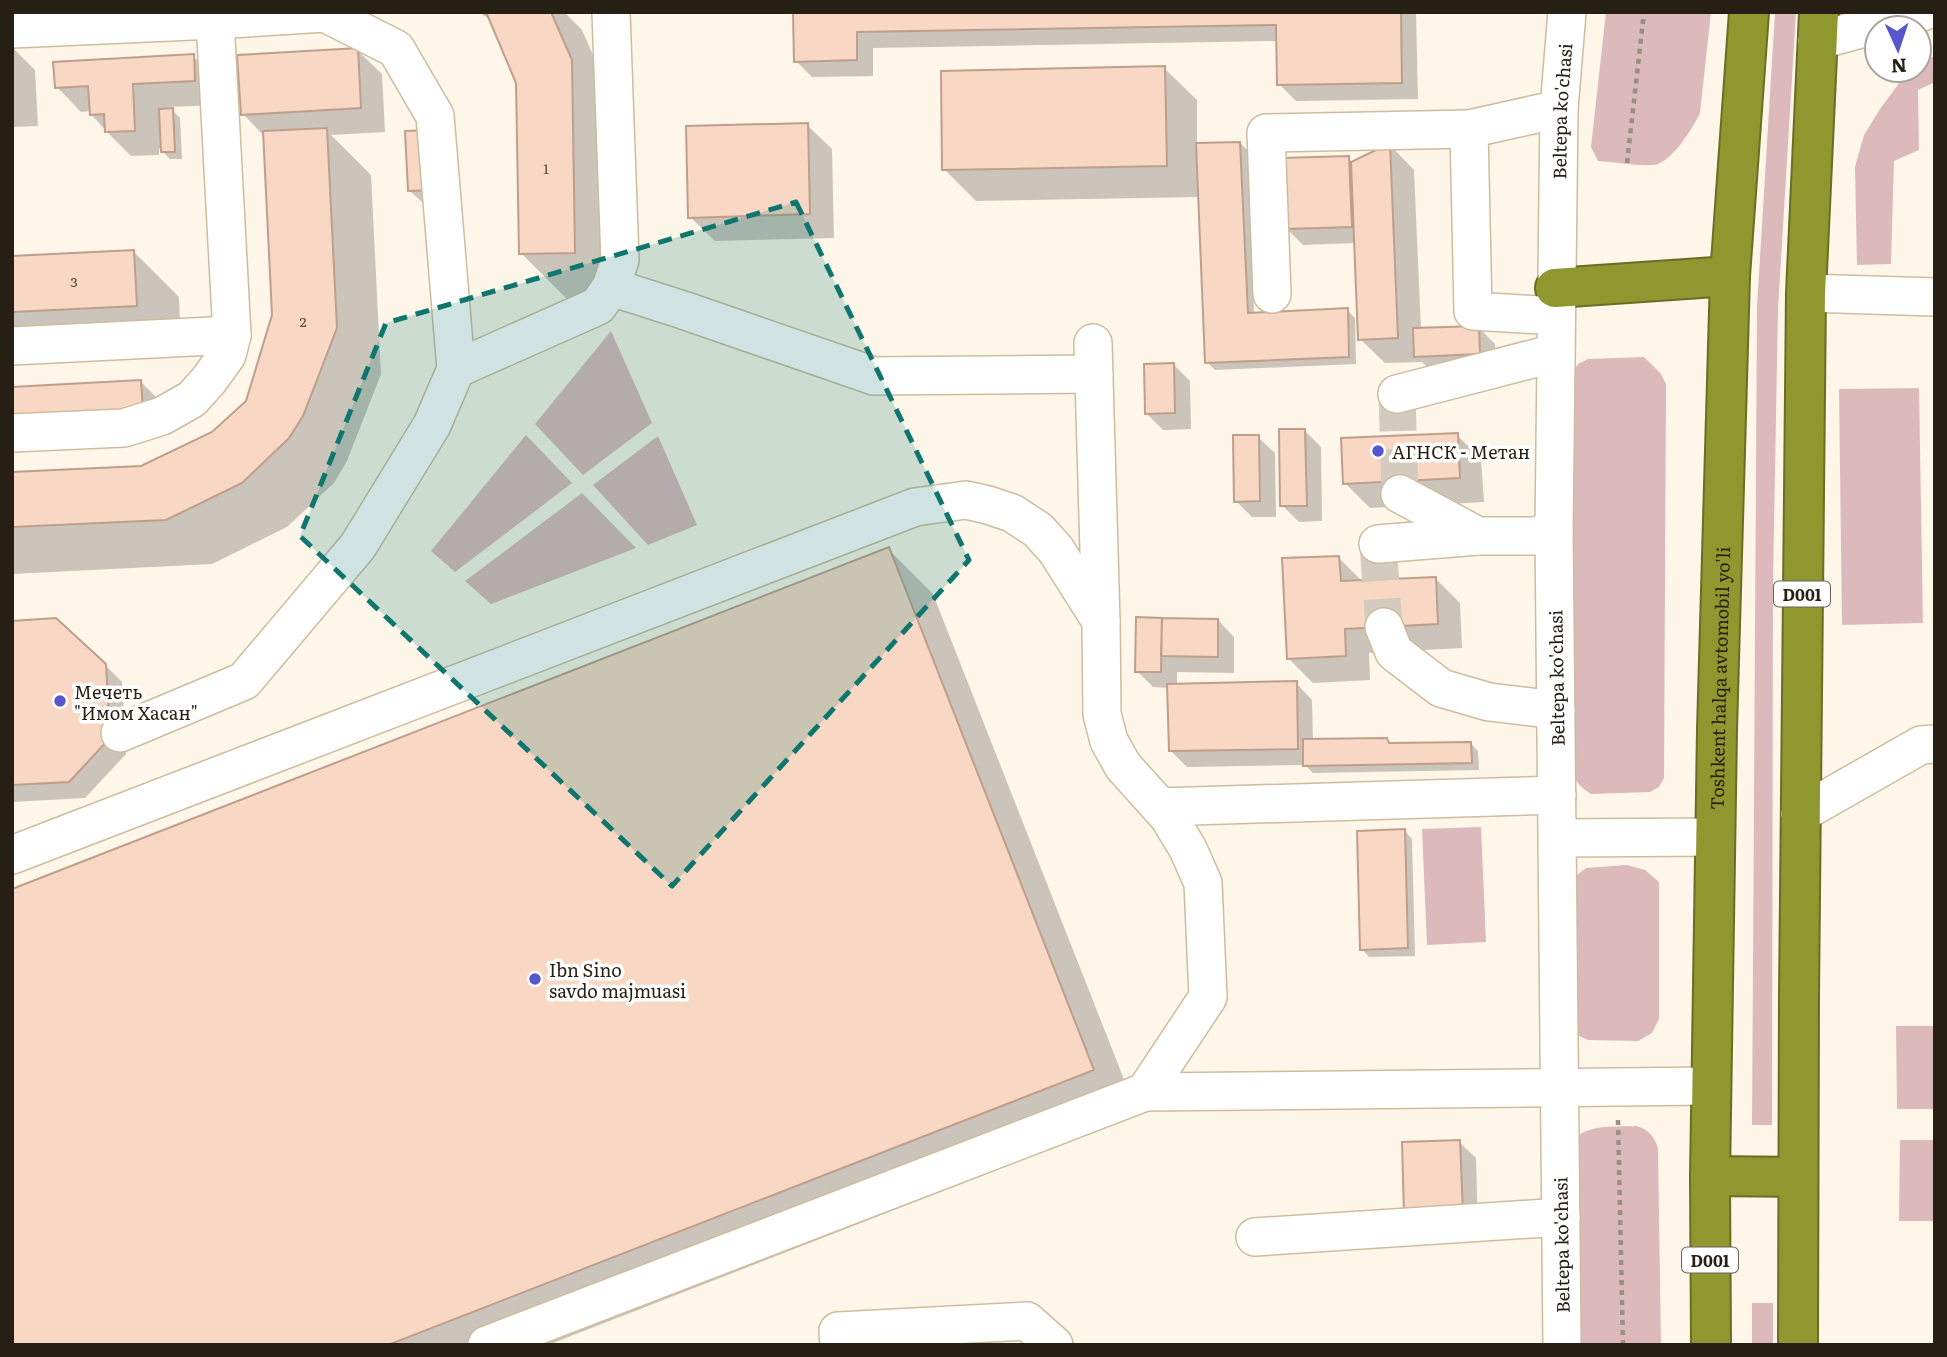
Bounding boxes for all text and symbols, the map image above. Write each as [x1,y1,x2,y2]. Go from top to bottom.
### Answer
north arrow [1863,14,1933,84]
street label: Beltepa ko'chasi [1545,42,1578,180]
text: N [1890,53,1908,81]
house number: 1 [543,158,549,178]
house number: 3 [70,271,78,291]
house number: 2 [299,311,307,331]
place label: АГНСК - Метан [1392,438,1530,465]
marker: АГНСК - Метан [1370,443,1386,459]
street label: Toshkent halqa avtomobil yo'li [1702,546,1736,810]
road number: D001 [1774,582,1830,607]
street label: Beltepa ko'chasi [1541,610,1571,746]
place label: Мечеть "Имом Хасан" [74,678,198,726]
marker: Мечеть "Имом Хасан" [52,693,68,709]
place label: Ibn Sino savdo majmuasi [549,956,686,1004]
marker: Ibn Sino savdo majmuasi [527,971,543,987]
street label: Beltepa ko'chasi [1546,1177,1576,1313]
road number: D001 [1682,1248,1738,1272]

